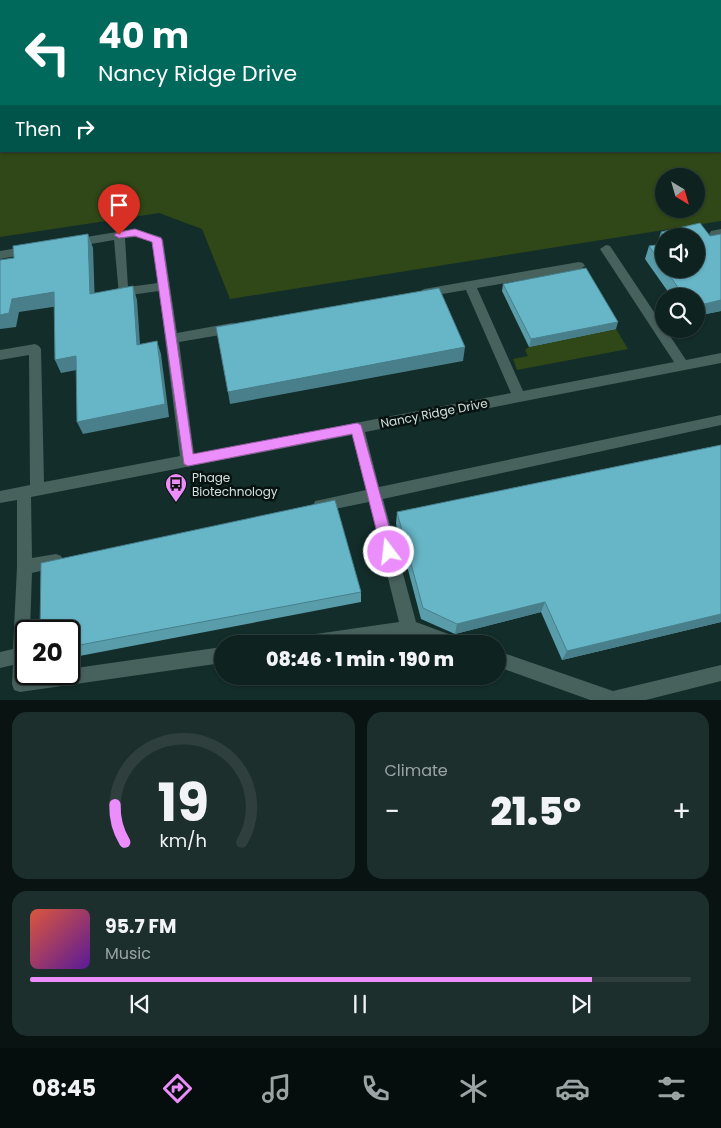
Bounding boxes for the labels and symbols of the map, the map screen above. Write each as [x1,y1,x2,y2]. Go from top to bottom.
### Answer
north arrow [655,168,705,218]
pin [98,184,140,235]
street label: Nancy Ridge Drive [379,394,489,432]
place label: Phage Biotechnology [192,469,278,500]
bus stop icon: Phage Biotechnology [164,472,188,503]
position arrow [362,525,414,577]
speed limit sign: 20 [15,620,80,685]

